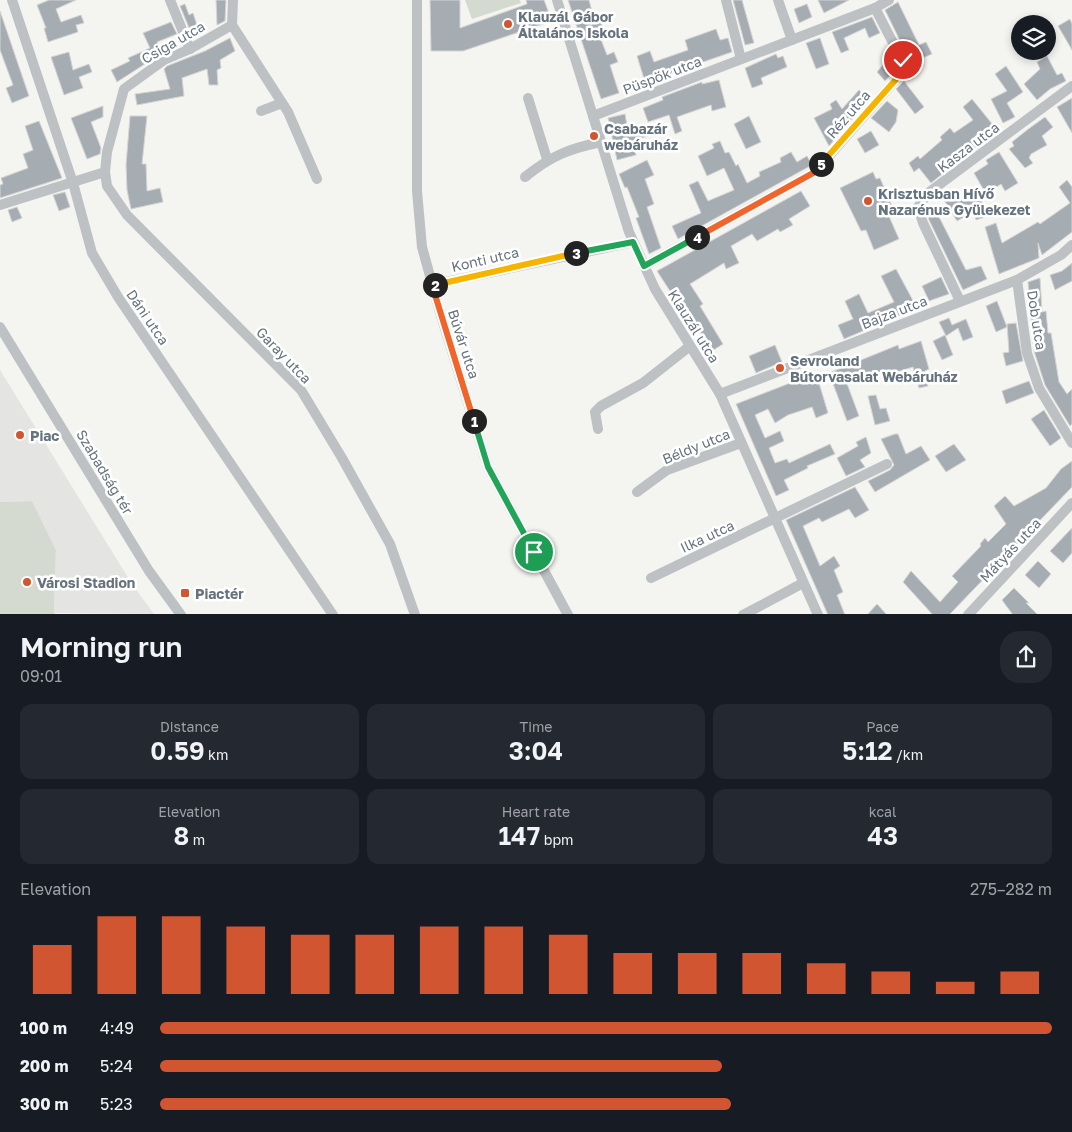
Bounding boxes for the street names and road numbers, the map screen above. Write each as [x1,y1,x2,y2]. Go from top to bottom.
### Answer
street label: Csiga utca [138,17,208,67]
street label: Püspök utca [620,52,704,98]
street label: Réz utca [823,87,873,141]
street label: Kasza utca [934,118,1002,176]
street label: Konti utca [450,243,520,275]
street label: Dáni utca [123,286,173,348]
street label: Klauzál utca [665,286,723,366]
street label: Dob utca [1024,289,1050,351]
street label: Bajza utca [859,292,929,332]
street label: Búvár utca [445,307,483,381]
street label: Garay utca [253,323,315,387]
street label: Béldy utca [660,425,732,467]
street label: Szabadság tér [73,427,137,518]
street label: Mátyás utca [976,514,1044,586]
street label: Ilka utca [677,516,737,556]

